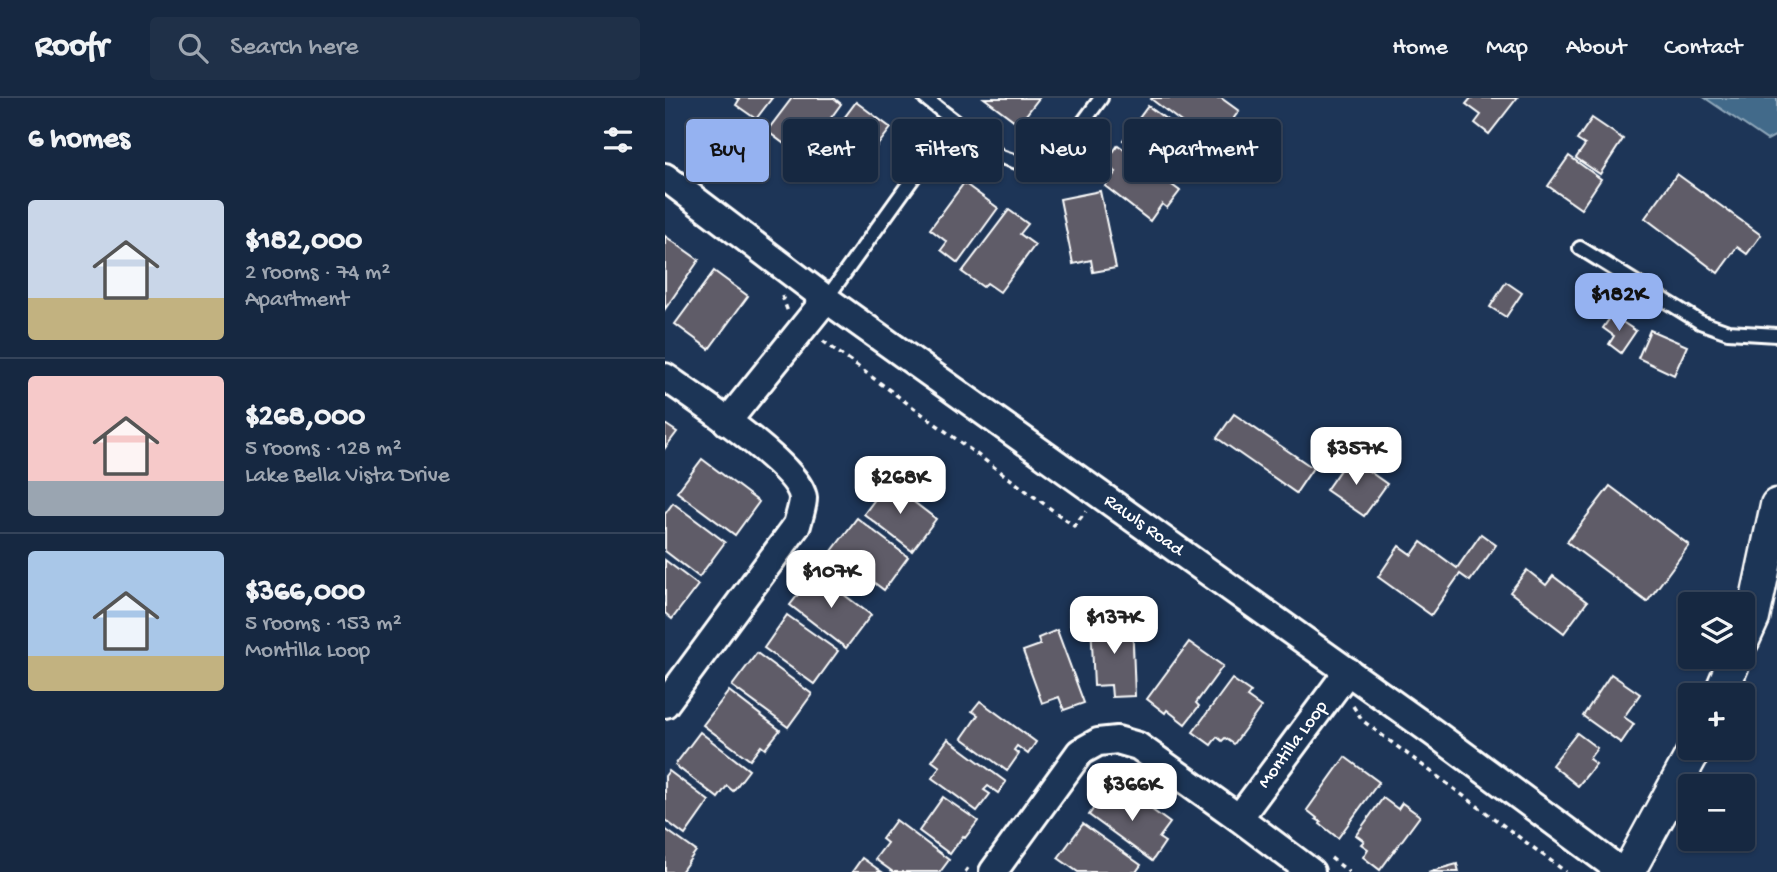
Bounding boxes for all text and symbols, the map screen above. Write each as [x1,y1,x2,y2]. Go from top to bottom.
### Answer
search box [150,17,640,80]
text: Roofr [35,29,108,67]
icon: search [174,29,212,67]
text: Search here [230,33,358,64]
text: Home [1392,34,1448,63]
text: Map [1486,34,1528,63]
text: About [1566,34,1626,63]
text: Contact [1664,34,1742,63]
chip: Buy [686,119,769,182]
chip: Rent [783,119,878,182]
chip: Filters [892,119,1002,182]
chip: New [1016,119,1110,182]
chip: Apartment [1124,119,1281,182]
icon: filters [599,121,637,159]
text: 6 homes [28,123,130,158]
text: $182,000 [245,225,362,260]
icon: home [84,228,168,312]
text: 2 rooms · 74 m² [245,260,390,287]
pin: $182K [1570,274,1668,333]
text: $182K [1591,282,1647,309]
text: Apartment [245,287,349,314]
text: $268,000 [245,401,365,436]
icon: home [84,404,168,488]
pin: $357K [1307,428,1405,487]
text: 5 rooms · 128 m² [245,436,402,463]
text: $357K [1327,436,1386,463]
pin: $268K [851,456,949,516]
text: Lake Bella Vista Drive [245,463,450,490]
text: $268K [871,465,929,492]
street label: Rawls Road [1099,489,1189,563]
pin: $107K [782,550,880,610]
text: $107K [802,559,860,586]
text: $366,000 [245,576,365,611]
icon: home [84,579,168,663]
map controls [1678,592,1755,851]
button: layers [1678,592,1755,669]
pin: $137K [1065,596,1163,656]
text: $137K [1086,605,1142,632]
text: 5 rooms · 153 m² [245,611,402,638]
text: Montilla Loop [245,638,370,665]
button: + [1678,683,1755,760]
street label: Montilla Loop [1253,696,1334,793]
pin: $366K [1083,764,1181,823]
text: $366K [1103,772,1161,799]
button: − [1678,774,1755,851]

